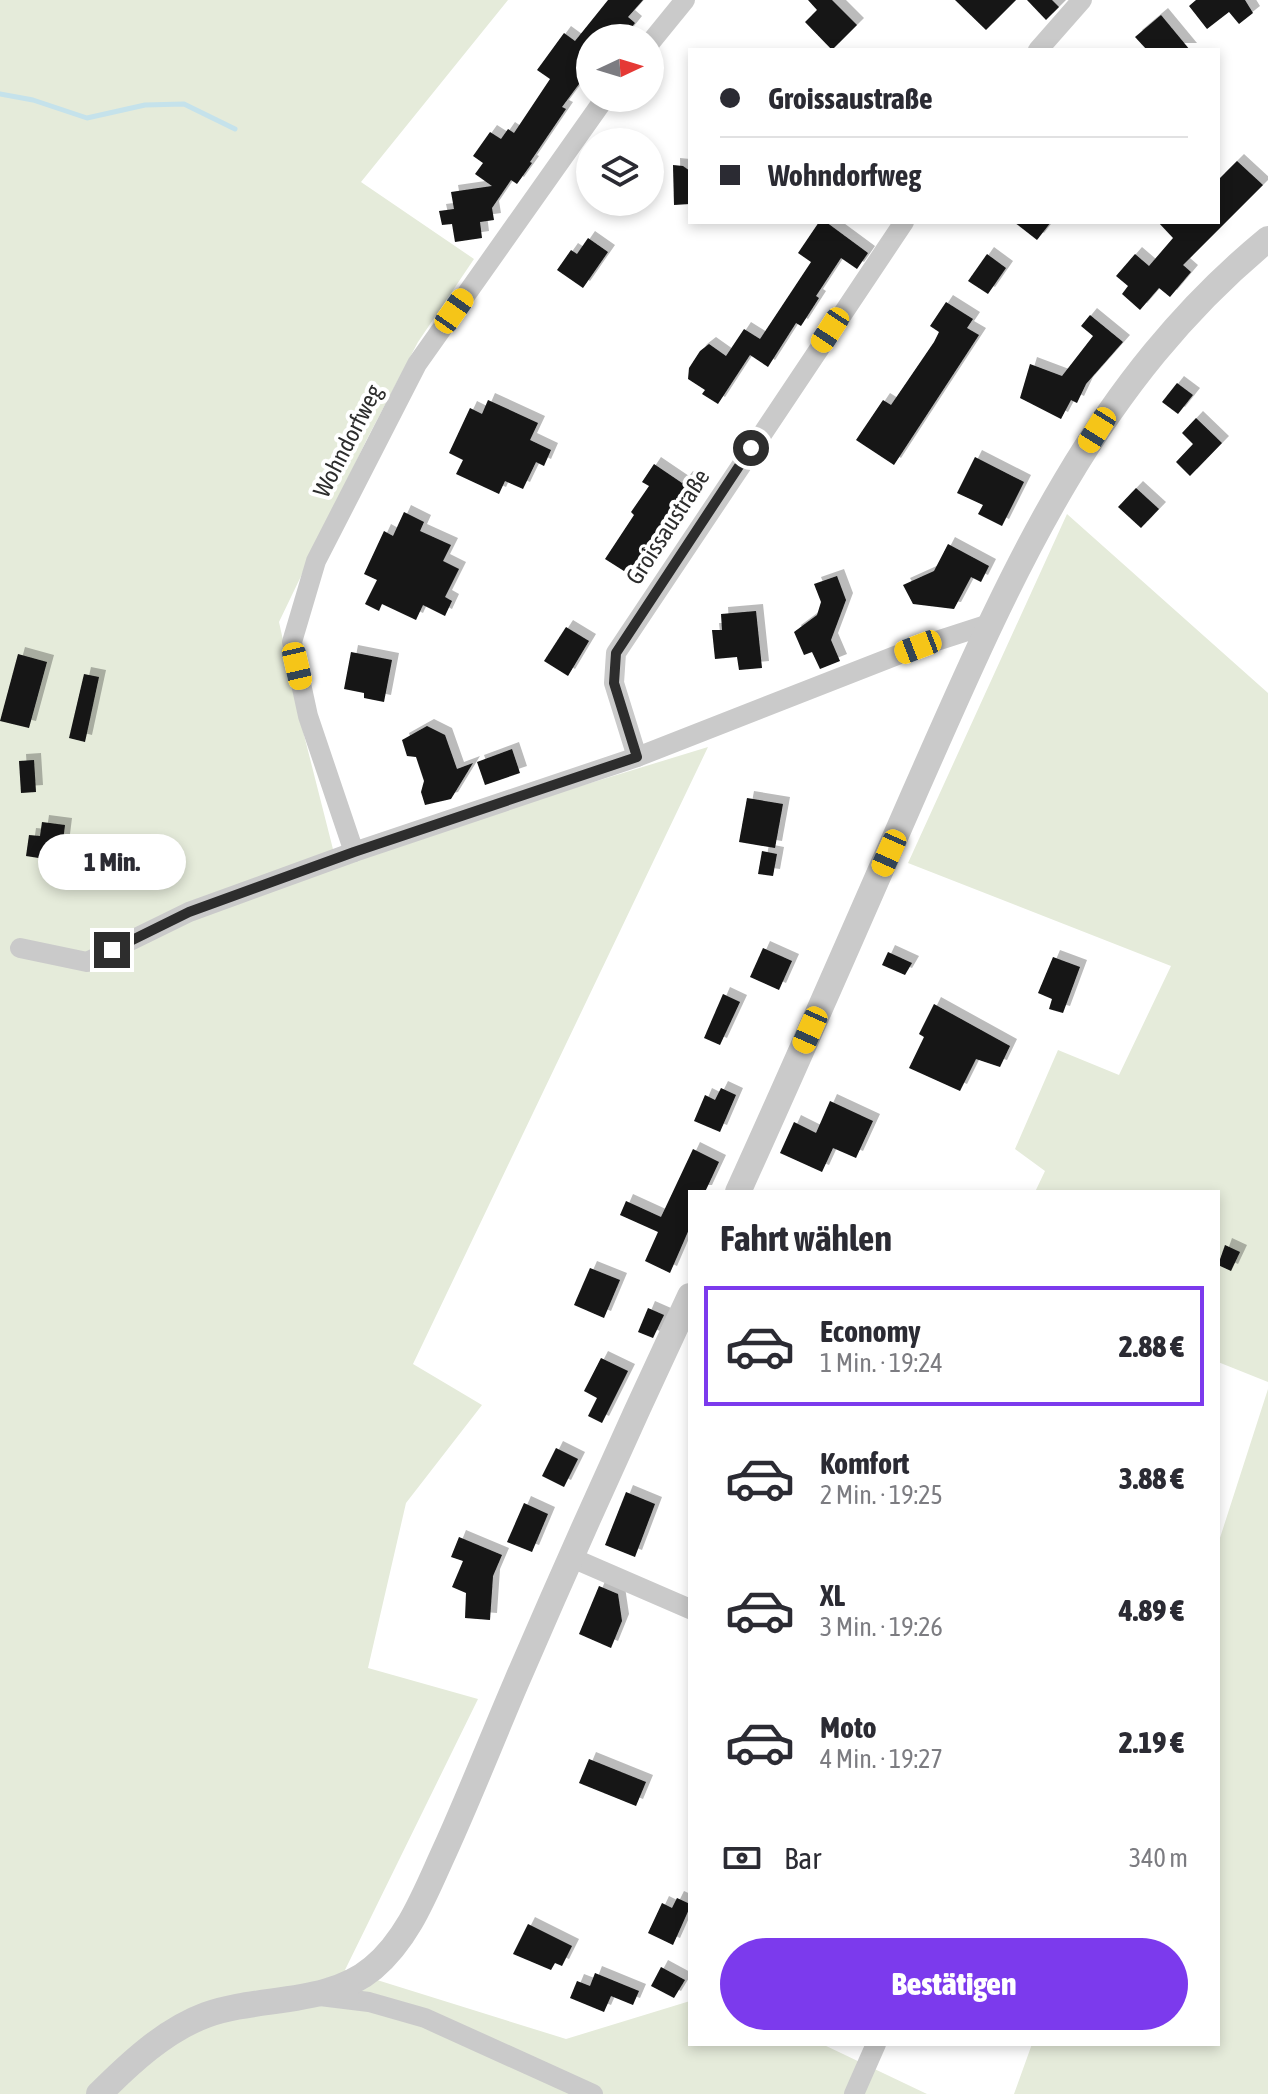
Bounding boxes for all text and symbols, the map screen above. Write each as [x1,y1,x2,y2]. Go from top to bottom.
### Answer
north arrow [576,24,664,112]
map controls [576,24,664,216]
text: Groissaustraße [768,81,933,115]
button: layers [576,128,664,216]
text: Wohndorfweg [768,158,921,192]
car [430,284,478,338]
car [807,303,853,357]
street label: Wohndorfweg [308,379,388,502]
car [1074,403,1120,457]
route start [733,430,769,466]
street label: Groissaustraße [620,464,715,589]
car [891,627,945,667]
car [280,640,314,692]
car [868,826,910,880]
callout: 1 Min. [38,834,186,890]
text: 1 Min. [84,847,140,877]
route end [94,932,130,968]
car [789,1003,831,1057]
text: Fahrt wählen [720,1217,892,1259]
icon: car [724,1310,796,1382]
text: Economy [820,1314,921,1348]
text: 2.88 € [1119,1329,1184,1363]
text: 1 Min. · 19:24 [820,1348,943,1378]
icon: car [724,1442,796,1514]
text: Komfort [820,1446,909,1480]
text: 3.88 € [1119,1461,1184,1495]
text: 2 Min. · 19:25 [820,1480,943,1510]
icon: car [724,1574,796,1646]
text: XL [820,1578,845,1612]
text: 4.89 € [1119,1593,1184,1627]
text: 3 Min. · 19:26 [820,1612,943,1642]
icon: car [724,1706,796,1778]
text: Moto [820,1710,877,1744]
text: 2.19 € [1119,1725,1184,1759]
text: 4 Min. · 19:27 [820,1744,943,1774]
icon: cash [720,1836,764,1880]
text: Bar [784,1841,821,1875]
text: 340 m [1129,1843,1188,1873]
button: Bestätigen [720,1938,1188,2030]

